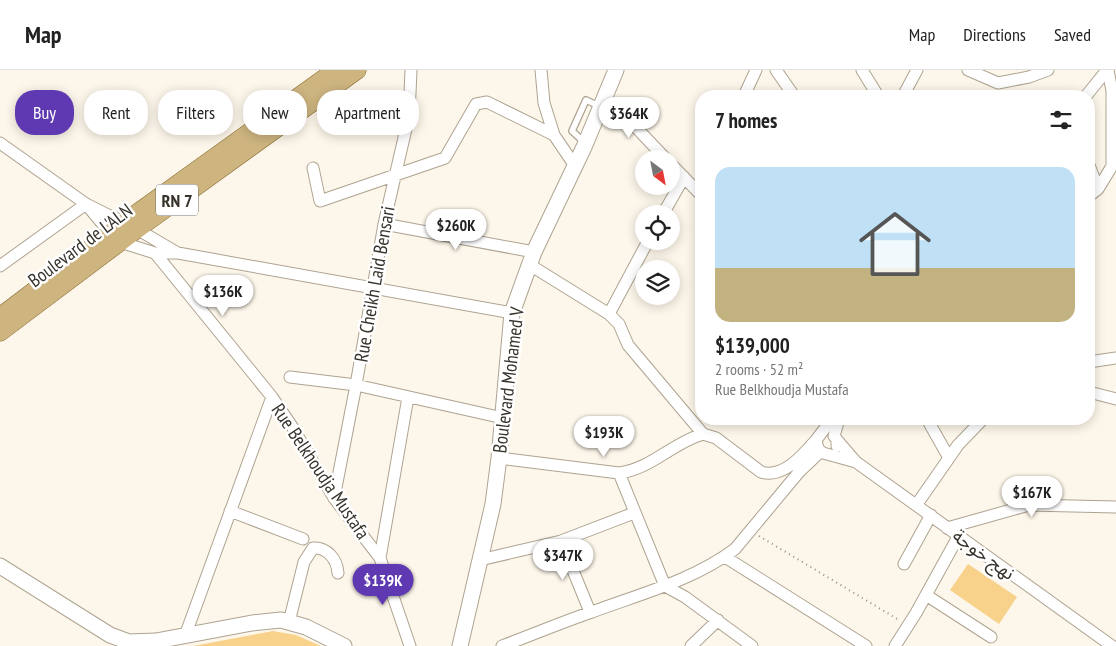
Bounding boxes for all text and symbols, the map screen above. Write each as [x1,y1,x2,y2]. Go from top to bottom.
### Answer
text: Map [25,19,62,50]
text: Map [909,23,935,46]
text: Directions [963,23,1026,46]
text: Saved [1054,23,1091,46]
chip: Buy [15,90,74,135]
chip: Rent [84,90,148,135]
chip: Filters [158,90,233,135]
chip: New [243,90,307,135]
chip: Apartment [317,90,419,135]
pin: $364K [594,97,664,139]
text: $364K [610,103,648,123]
icon: filters [1047,106,1075,134]
text: 7 homes [715,107,777,134]
north arrow [635,150,680,195]
map controls [635,150,680,305]
road number: RN 7 [156,184,198,216]
street label: Boulevard de L'ALN [23,198,137,292]
icon: home [850,199,940,289]
street label: Rue Cheikh Laid Bensari [348,204,400,364]
button: locate [635,205,680,250]
pin: $260K [421,208,491,251]
text: $260K [437,215,475,235]
button: layers [635,260,680,305]
pin: $136K [188,274,258,317]
text: $136K [204,281,242,301]
street label: Boulevard Mohamed V [487,305,529,454]
text: $139,000 [715,332,790,359]
text: 2 rooms · 52 m² [715,359,803,379]
text: Rue Belkhoudja Mustafa [715,379,849,399]
street label: Rue Belkhoudja Mustafa [267,399,375,543]
pin: $193K [569,416,639,458]
text: $193K [585,422,623,442]
pin: $167K [997,476,1067,518]
text: $167K [1013,482,1051,502]
street label: نهج خوجة [946,523,1020,587]
pin: $347K [528,538,598,581]
text: $347K [544,545,582,565]
pin: $139K [348,564,418,606]
text: $139K [364,570,402,590]

